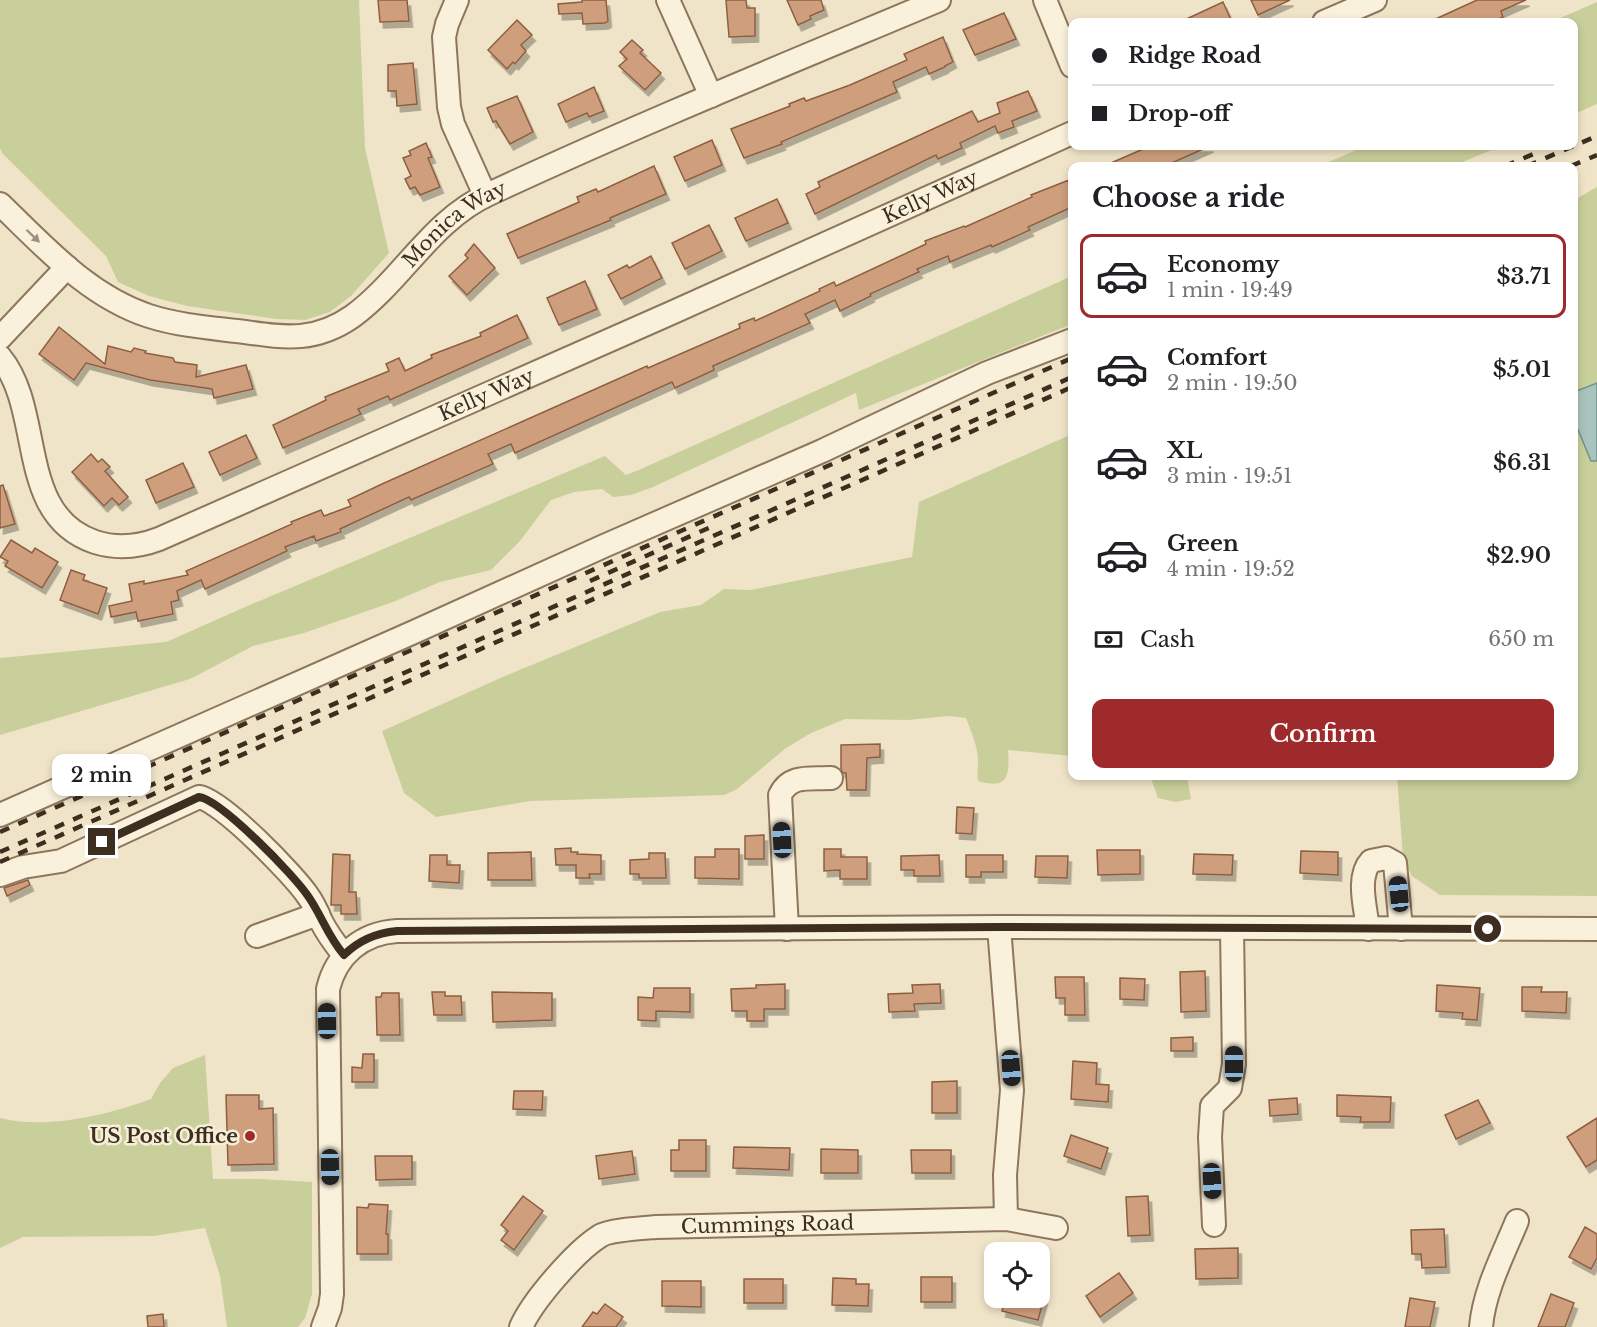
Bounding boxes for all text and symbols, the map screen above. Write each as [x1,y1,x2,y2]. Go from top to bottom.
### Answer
text: Ridge Road [1128,42,1261,69]
text: Drop-off [1128,100,1230,127]
street label: Kelly Way [879,165,982,229]
street label: Monica Way [397,176,510,272]
text: Choose a ride [1092,181,1285,214]
one-way arrow [26,228,40,242]
icon: car [1095,249,1149,303]
text: Economy [1167,251,1279,278]
text: $3.71 [1496,263,1551,290]
text: 1 min · 19:49 [1167,278,1293,302]
icon: car [1095,342,1149,396]
text: Comfort [1167,344,1267,371]
text: $5.01 [1493,356,1551,383]
street label: Kelly Way [435,363,538,426]
text: 2 min · 19:50 [1167,371,1297,395]
icon: car [1095,435,1149,489]
text: XL [1167,437,1202,464]
text: $6.31 [1493,449,1551,476]
text: 3 min · 19:51 [1167,464,1292,488]
icon: car [1095,528,1149,582]
text: Green [1167,530,1239,557]
text: $2.90 [1486,542,1551,569]
text: 4 min · 19:52 [1167,557,1295,581]
icon: cash [1092,623,1125,656]
text: Cash [1140,626,1195,653]
text: 650 m [1488,627,1554,651]
button: Confirm [1092,699,1554,768]
callout: 2 min [52,755,152,797]
text: 2 min [71,763,132,787]
car [772,822,792,858]
route end [88,828,115,855]
car [1388,875,1410,913]
route start [1474,915,1501,942]
car [318,1003,336,1039]
car [1225,1046,1243,1082]
car [1001,1049,1021,1087]
place label: US Post Office [90,1124,238,1148]
marker: US Post Office [243,1129,257,1143]
car [321,1149,339,1185]
car [1202,1163,1222,1199]
street label: Cummings Road [681,1210,854,1238]
map controls [984,1242,1050,1308]
button: locate [984,1242,1050,1308]

